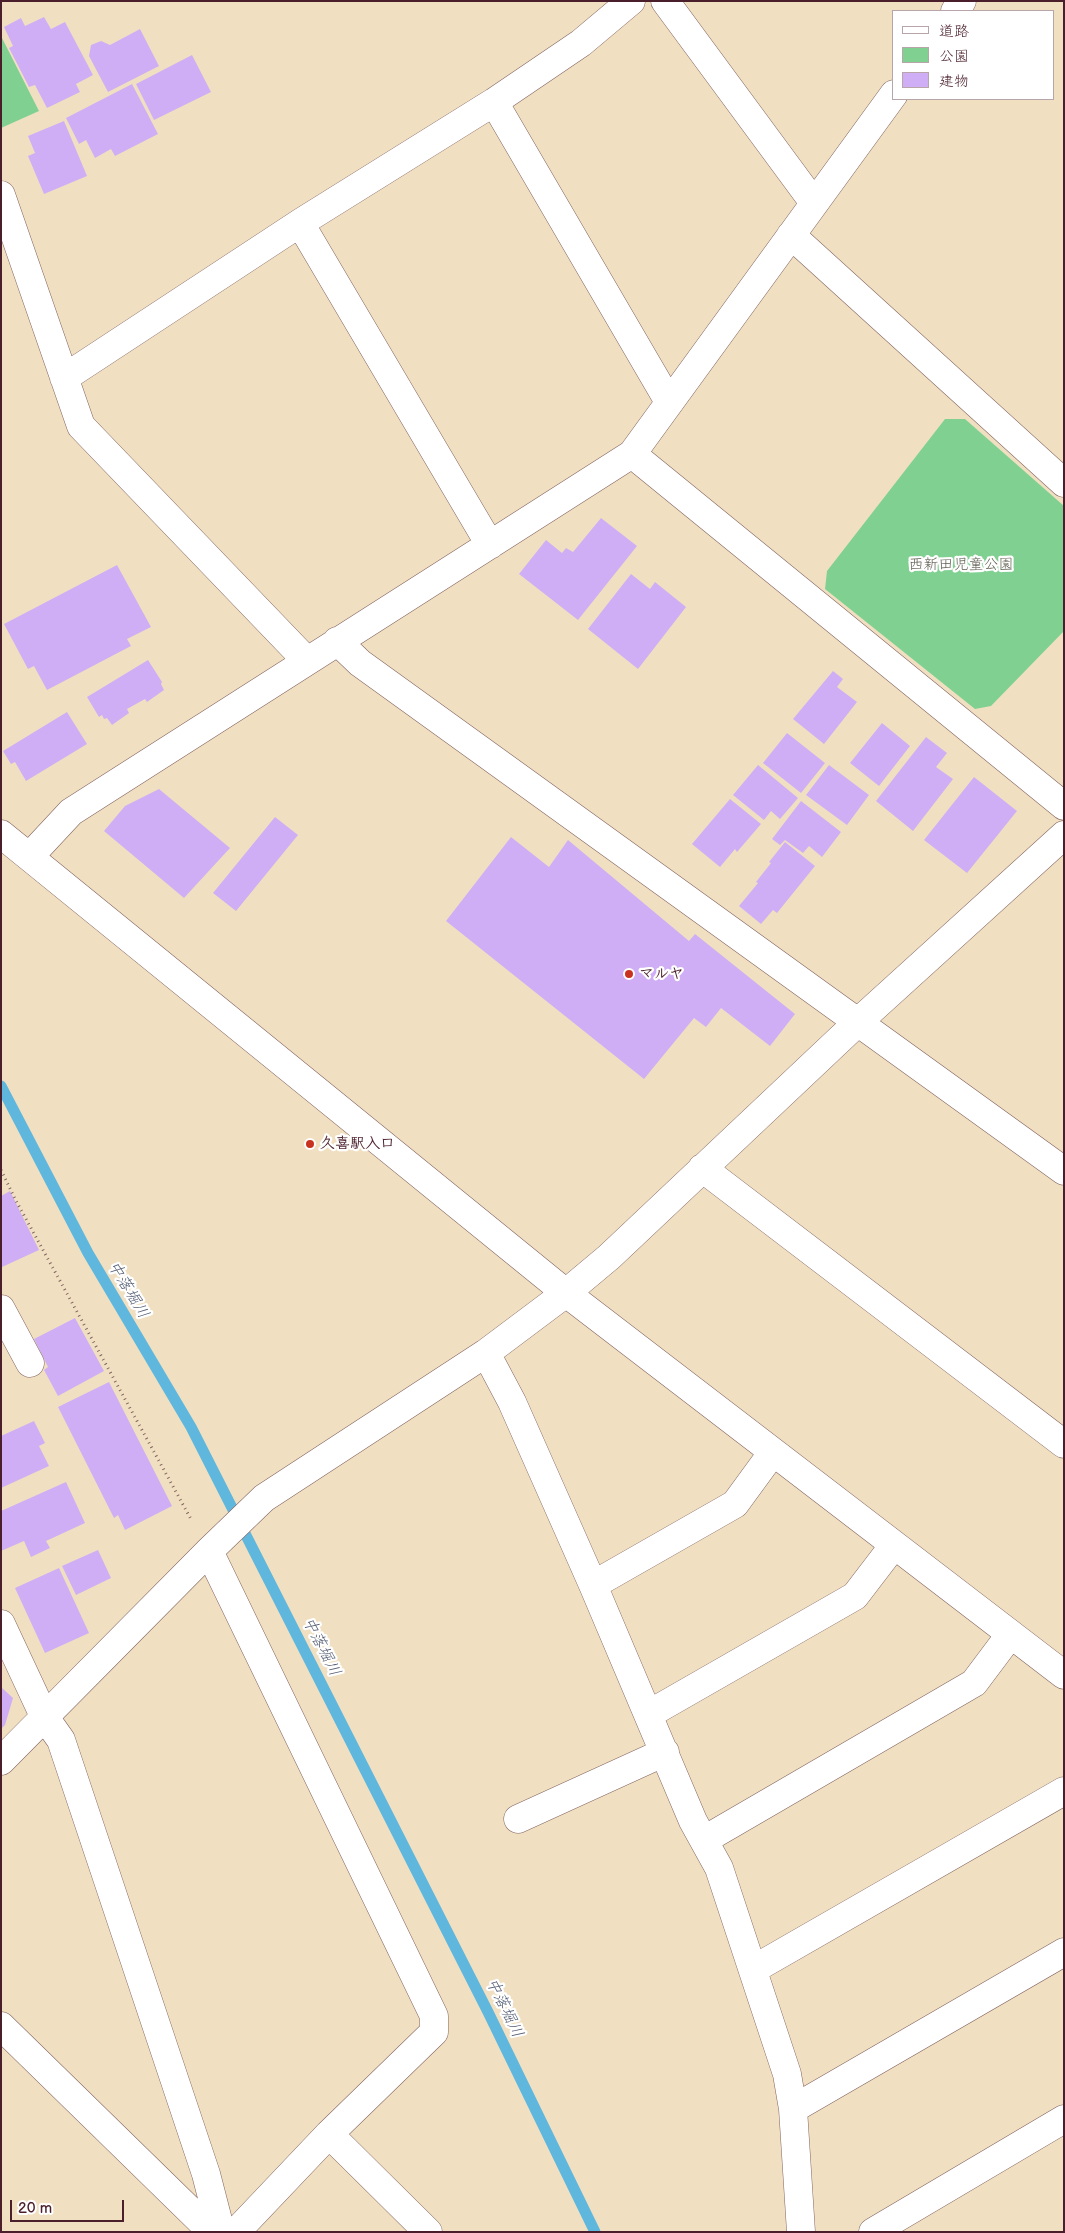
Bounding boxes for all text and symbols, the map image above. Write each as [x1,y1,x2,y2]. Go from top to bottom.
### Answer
legend [892,10,1055,100]
text: 道路 [939,22,969,41]
text: 公園 [939,47,969,66]
text: 建物 [939,72,969,91]
park label: 西新田児童公園 [909,556,1013,574]
place label: マルヤ [639,965,684,983]
marker: マルヤ [623,968,635,980]
place label: 久喜駅入口 [320,1135,395,1153]
marker: 久喜駅入口 [304,1138,316,1150]
water label: 中落堀川 [103,1258,153,1322]
water label: 中落堀川 [298,1614,344,1680]
water label: 中落堀川 [481,1975,527,2041]
scale bar [12,2190,126,2222]
text: 20 m [18,2199,52,2218]

